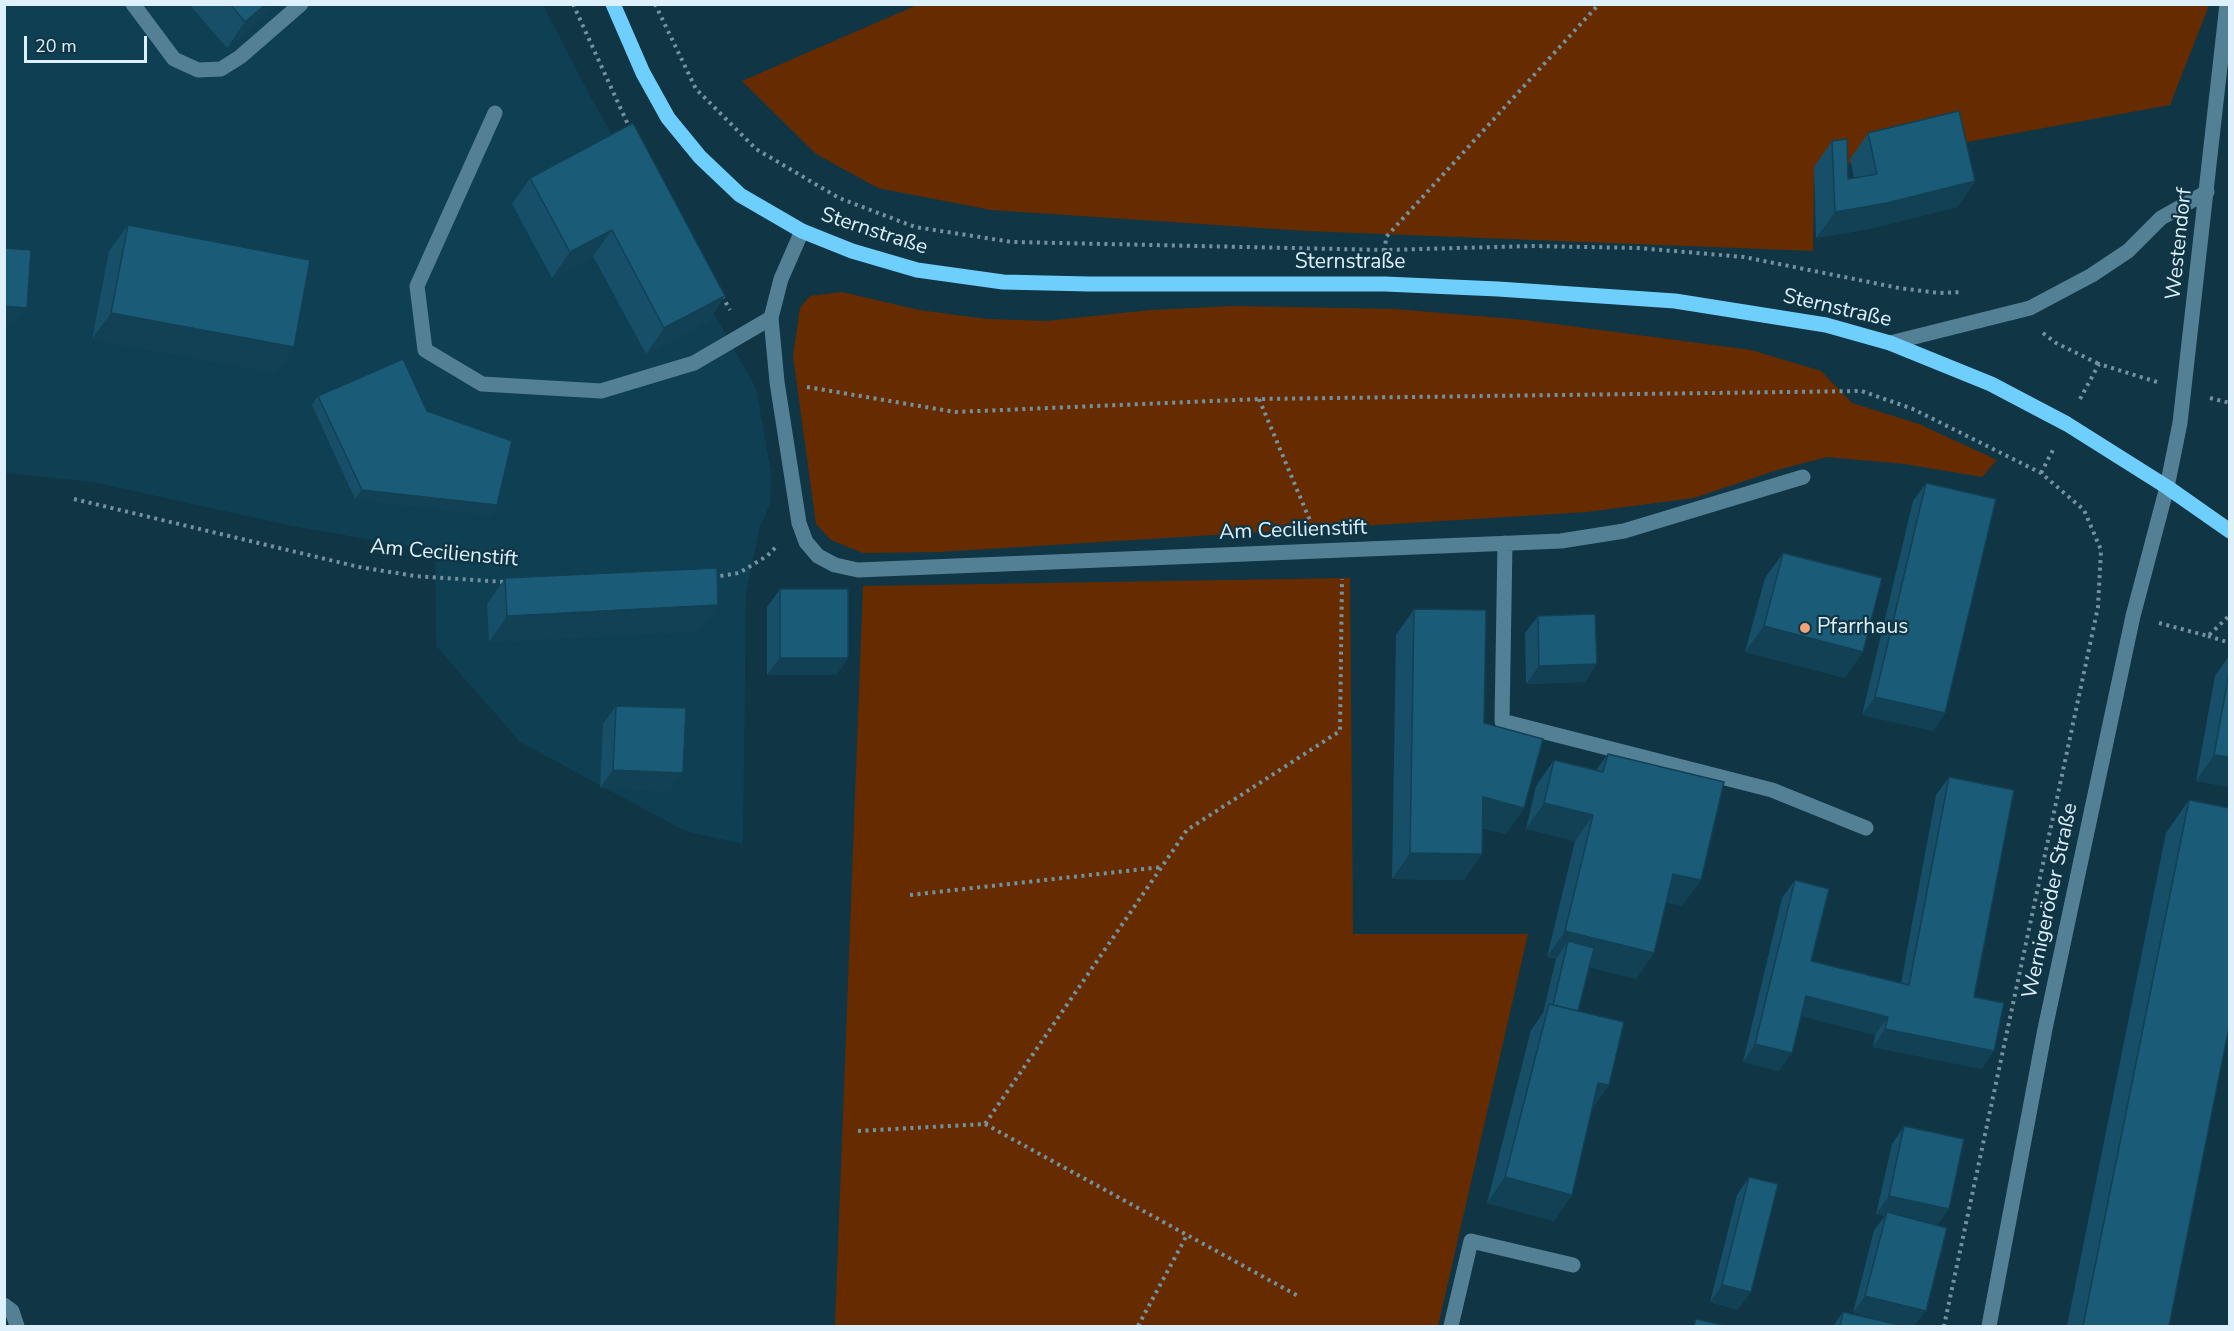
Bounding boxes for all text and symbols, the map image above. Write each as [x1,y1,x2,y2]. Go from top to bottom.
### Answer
scale bar [27,24,150,62]
text: 20 m [35,34,77,58]
street label: Westendorf [2162,187,2198,301]
street label: Sternstraße [817,203,931,261]
street label: Sternstraße [1295,250,1405,276]
street label: Sternstraße [1780,284,1894,334]
street label: Am Cecilienstift [1219,516,1367,546]
street label: Am Cecilienstift [369,535,519,573]
place label: Pfarrhaus [1817,615,1908,641]
marker: Pfarrhaus [1798,621,1812,635]
street label: Wernigeröder Straße [2018,801,2084,1001]

